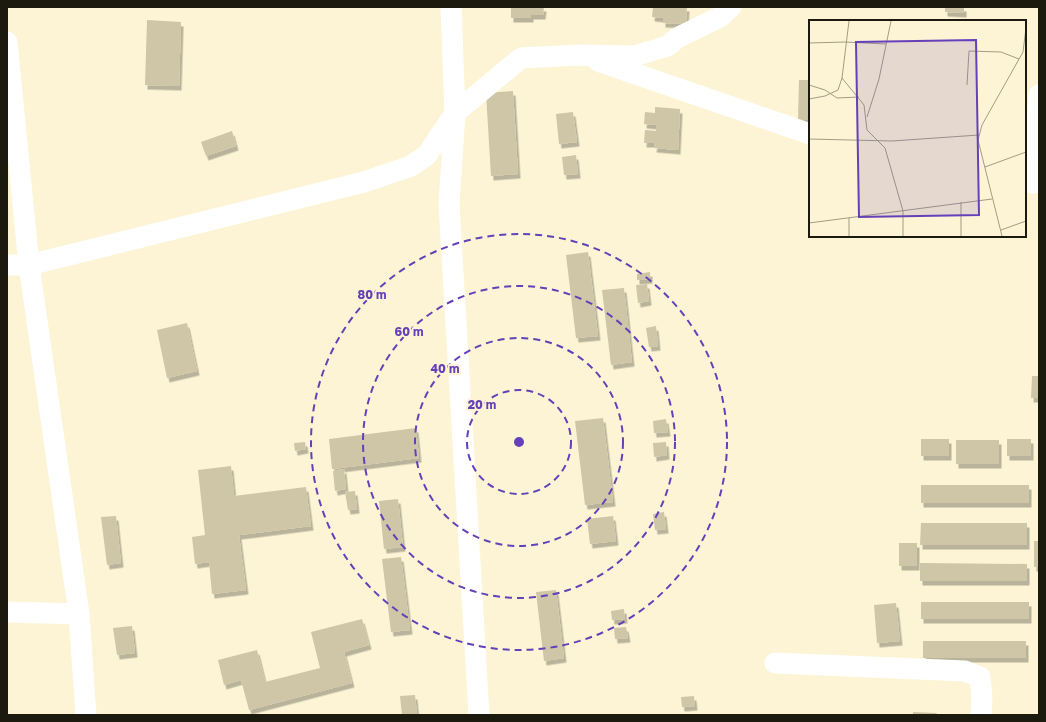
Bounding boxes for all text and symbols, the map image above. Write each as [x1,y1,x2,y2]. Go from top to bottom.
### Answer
inset map [809,20,1026,237]
text: 80 m [358,287,386,302]
text: 60 m [395,324,423,339]
text: 40 m [431,361,459,376]
text: 20 m [468,397,496,412]
centre of rings [512,435,526,449]

